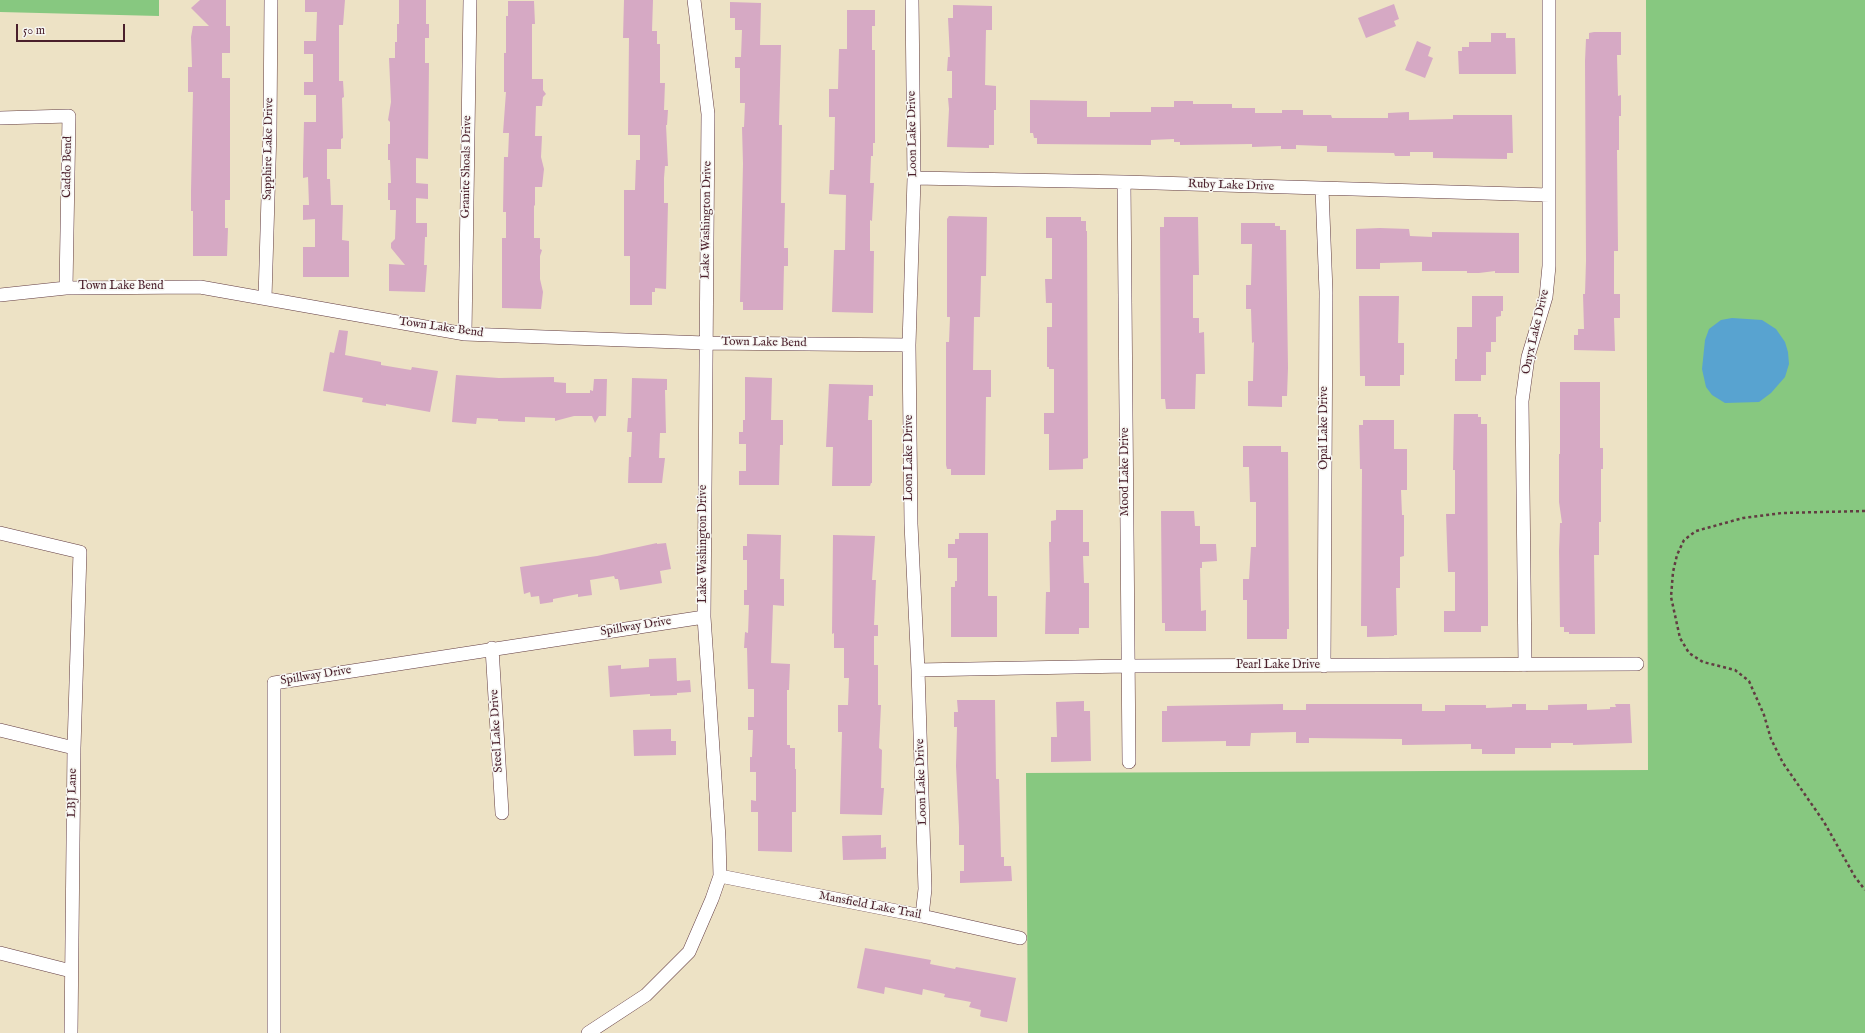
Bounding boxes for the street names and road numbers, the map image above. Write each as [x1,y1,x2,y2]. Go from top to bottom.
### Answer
street label: Loon Lake Drive [905,91,921,177]
street label: Sapphire Lake Drive [261,98,277,200]
street label: Granite Shoals Drive [459,115,475,219]
street label: Caddo Bend [60,136,76,198]
street label: Lake Washington Drive [699,161,715,279]
street label: Ruby Lake Drive [1188,177,1274,195]
street label: Town Lake Bend [78,280,164,294]
street label: Onyx Lake Drive [1519,288,1553,376]
street label: Town Lake Bend [398,315,484,341]
street label: Town Lake Bend [721,335,807,351]
street label: Opal Lake Drive [1318,386,1332,470]
street label: Loon Lake Drive [903,415,917,501]
street label: Mood Lake Drive [1119,427,1133,517]
street label: Lake Washington Drive [697,485,711,603]
street label: Spillway Drive [600,614,672,640]
street label: Pearl Lake Drive [1236,659,1320,673]
street label: Spillway Drive [280,663,352,689]
street label: Steel Lake Drive [488,689,506,773]
street label: Loon Lake Drive [913,738,931,826]
street label: LBJ Lane [65,768,81,818]
street label: Mansfield Lake Trail [818,889,922,923]

